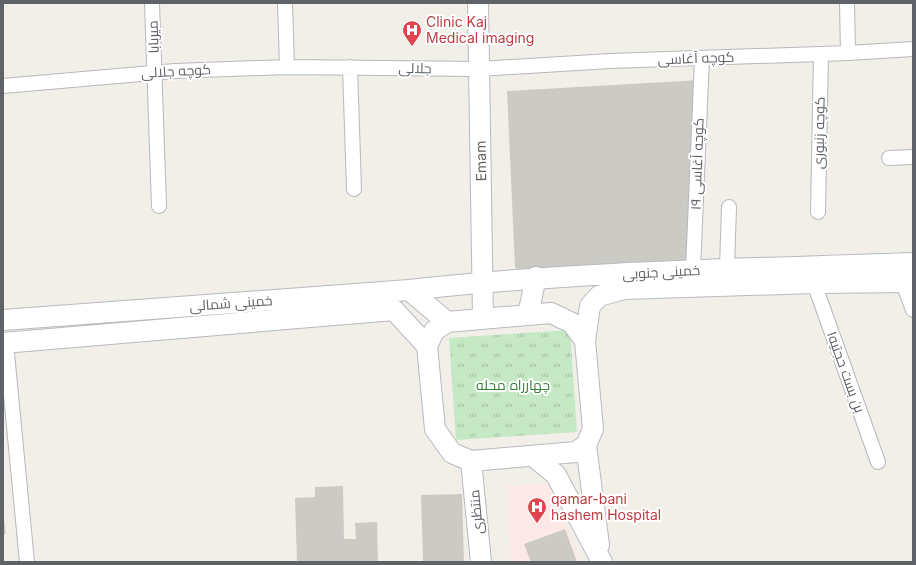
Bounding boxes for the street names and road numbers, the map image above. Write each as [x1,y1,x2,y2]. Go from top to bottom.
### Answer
street label: میربابا [143,20,162,54]
street label: کوچه آغاسی [657,48,735,69]
street label: جلالی [398,59,432,76]
street label: کوچه جلالی [141,60,211,83]
street label: کوچه زنبوری [809,97,830,169]
street label: کوچه آغاسی ۱۹ [686,118,709,210]
street label: Emam [472,140,489,182]
street label: خمینی جنوبی [622,261,700,282]
street label: خمینی شمالی [189,291,273,314]
street label: بن بست حجتیه۱ [824,329,869,415]
street label: منتظری [465,489,486,535]

